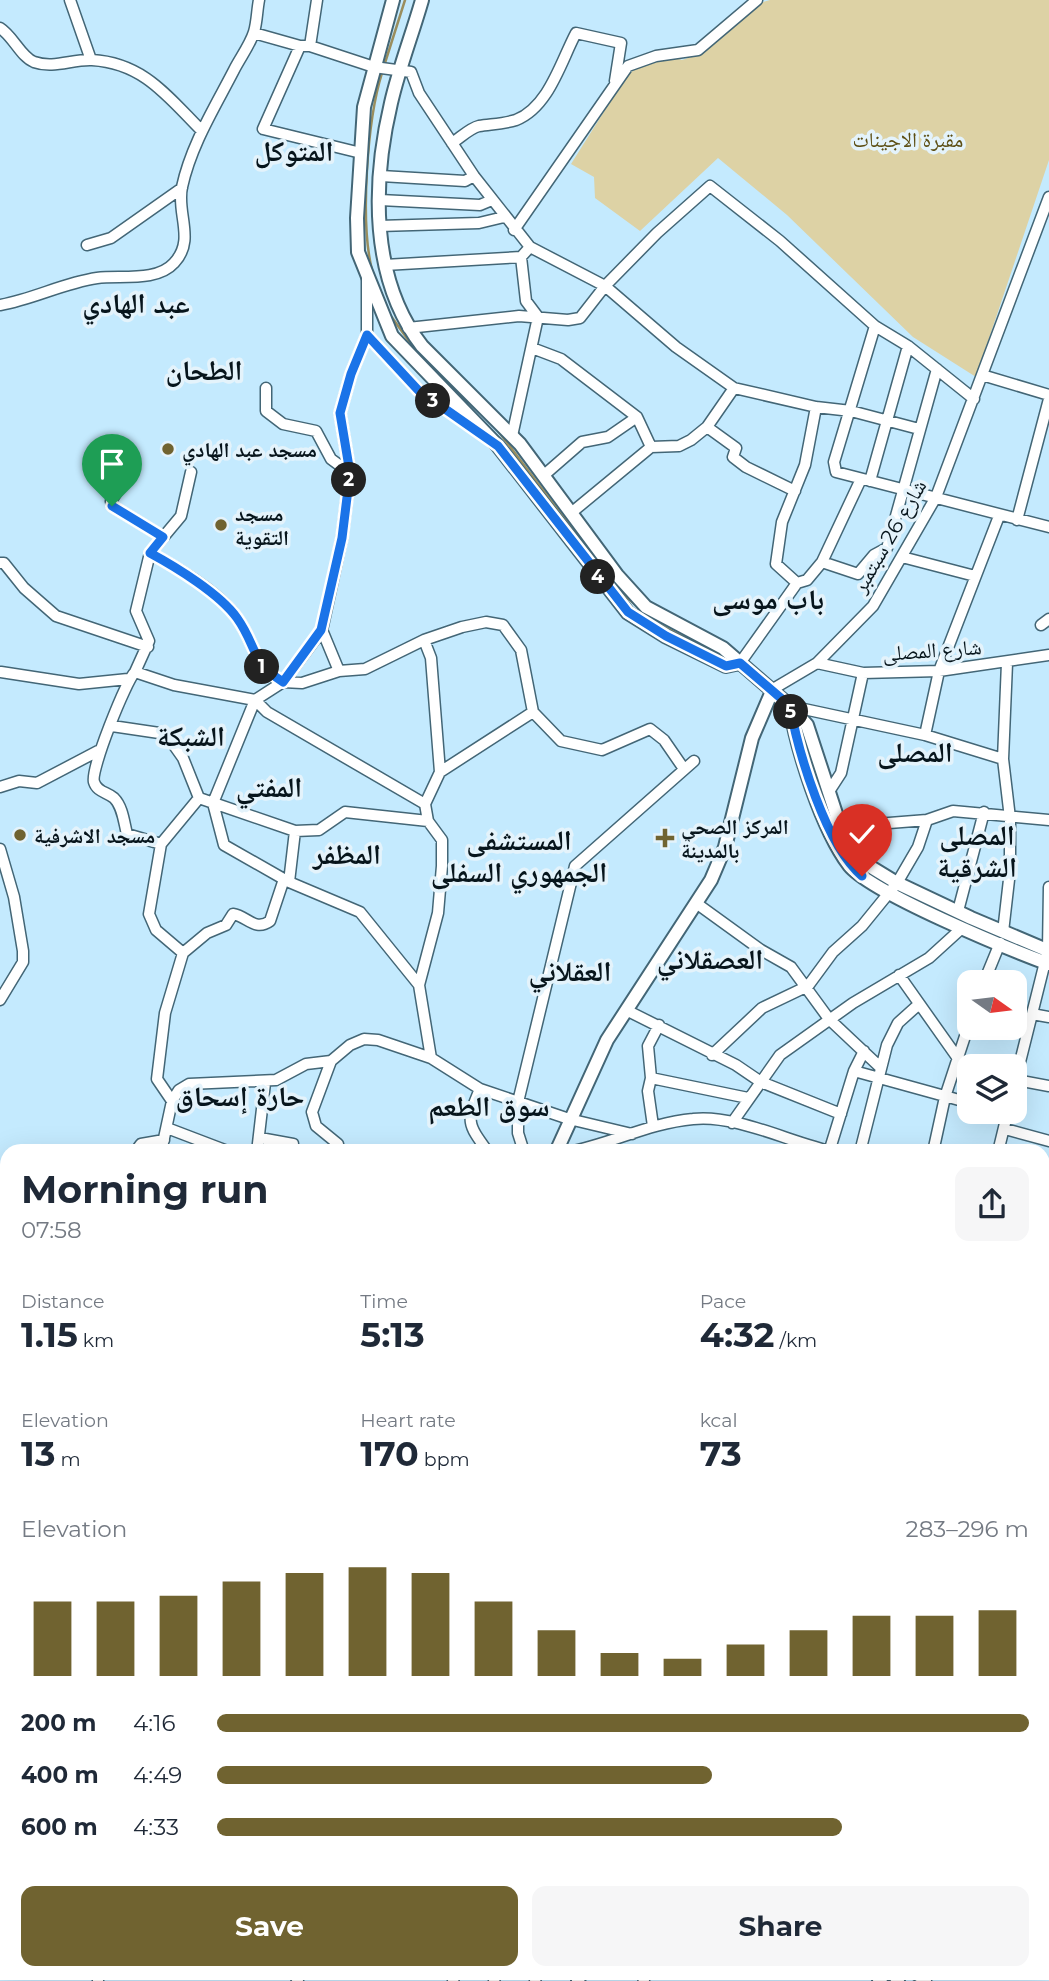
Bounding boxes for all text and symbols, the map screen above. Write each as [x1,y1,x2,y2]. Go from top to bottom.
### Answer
park label: مقبرة الاجينات [853,127,963,152]
district label: المتوكل [254,134,334,169]
district label: عبد الهادي [82,286,190,326]
district label: الطحان [165,353,243,387]
pin: 3 [416,384,450,418]
text: 3 [427,389,438,412]
pin [82,434,142,506]
place label: مسجد عبد الهادي [182,437,317,466]
marker: مسجد عبد الهادي [160,441,176,457]
icon: arrive [93,445,131,483]
pin: 2 [332,462,366,498]
text: 2 [343,468,354,491]
street label: شارع 26 سبتمبر [846,475,932,598]
place label: مسجد التقوية [235,501,289,550]
marker: مسجد التقوية [213,517,229,533]
pin: 4 [580,560,616,594]
text: 4 [591,565,604,588]
district label: باب موسى [712,582,824,617]
street label: شارع المصلى [882,634,983,667]
pin: 1 [244,650,280,684]
text: 1 [258,655,265,678]
pin: 5 [774,694,808,730]
text: 5 [785,700,796,723]
district label: الشبكة [157,719,225,753]
district label: المصلى [877,735,953,770]
district label: المفتي [236,770,302,810]
pin [832,804,892,876]
place label: المركز الصحي بالمدينة [681,814,789,863]
icon: check [843,815,881,853]
district label: المصلى الشرقية [937,818,1017,884]
place label: مسجد الاشرفية [34,823,155,848]
district label: المستشفى الجمهوري السفلى [431,823,607,895]
marker: مسجد الاشرفية [12,827,28,843]
marker: المركز الصحي بالمدينة [655,828,675,848]
district label: المظفر [312,837,381,871]
district label: العصقلاني [657,942,763,982]
district label: العقلاني [529,954,611,994]
north arrow [957,970,1027,1040]
map controls [957,970,1027,1124]
button: layers [957,1054,1027,1124]
district label: حارة إسحاق [176,1079,304,1115]
district label: سوق الطعم [428,1089,550,1125]
text: Morning run [21,1166,269,1213]
button: share [955,1167,1029,1241]
text: 07:58 [21,1216,82,1244]
text: Distance [21,1290,104,1313]
text: Time [360,1290,408,1313]
text: Pace [700,1290,746,1313]
text: 1.15 [21,1313,78,1356]
text: 5:13 [360,1313,425,1356]
text: 4:32 [700,1313,774,1356]
text: km [78,1329,114,1352]
text: /km [774,1329,817,1352]
text: Elevation [21,1409,109,1432]
text: Heart rate [360,1409,456,1432]
text: kcal [700,1409,738,1432]
text: 13 [21,1432,55,1475]
text: 170 [360,1432,419,1475]
text: 73 [700,1432,742,1475]
text: m [55,1448,81,1471]
text: bpm [419,1448,470,1471]
text: Elevation [21,1515,127,1543]
text: 283–296 m [906,1515,1029,1543]
text: 200 m [21,1709,96,1737]
text: 4:16 [133,1709,176,1737]
text: 400 m [21,1761,99,1789]
text: 4:49 [133,1761,182,1789]
text: 600 m [21,1813,98,1841]
text: 4:33 [133,1813,179,1841]
button: Save [21,1886,518,1966]
button: Share [532,1886,1029,1966]

